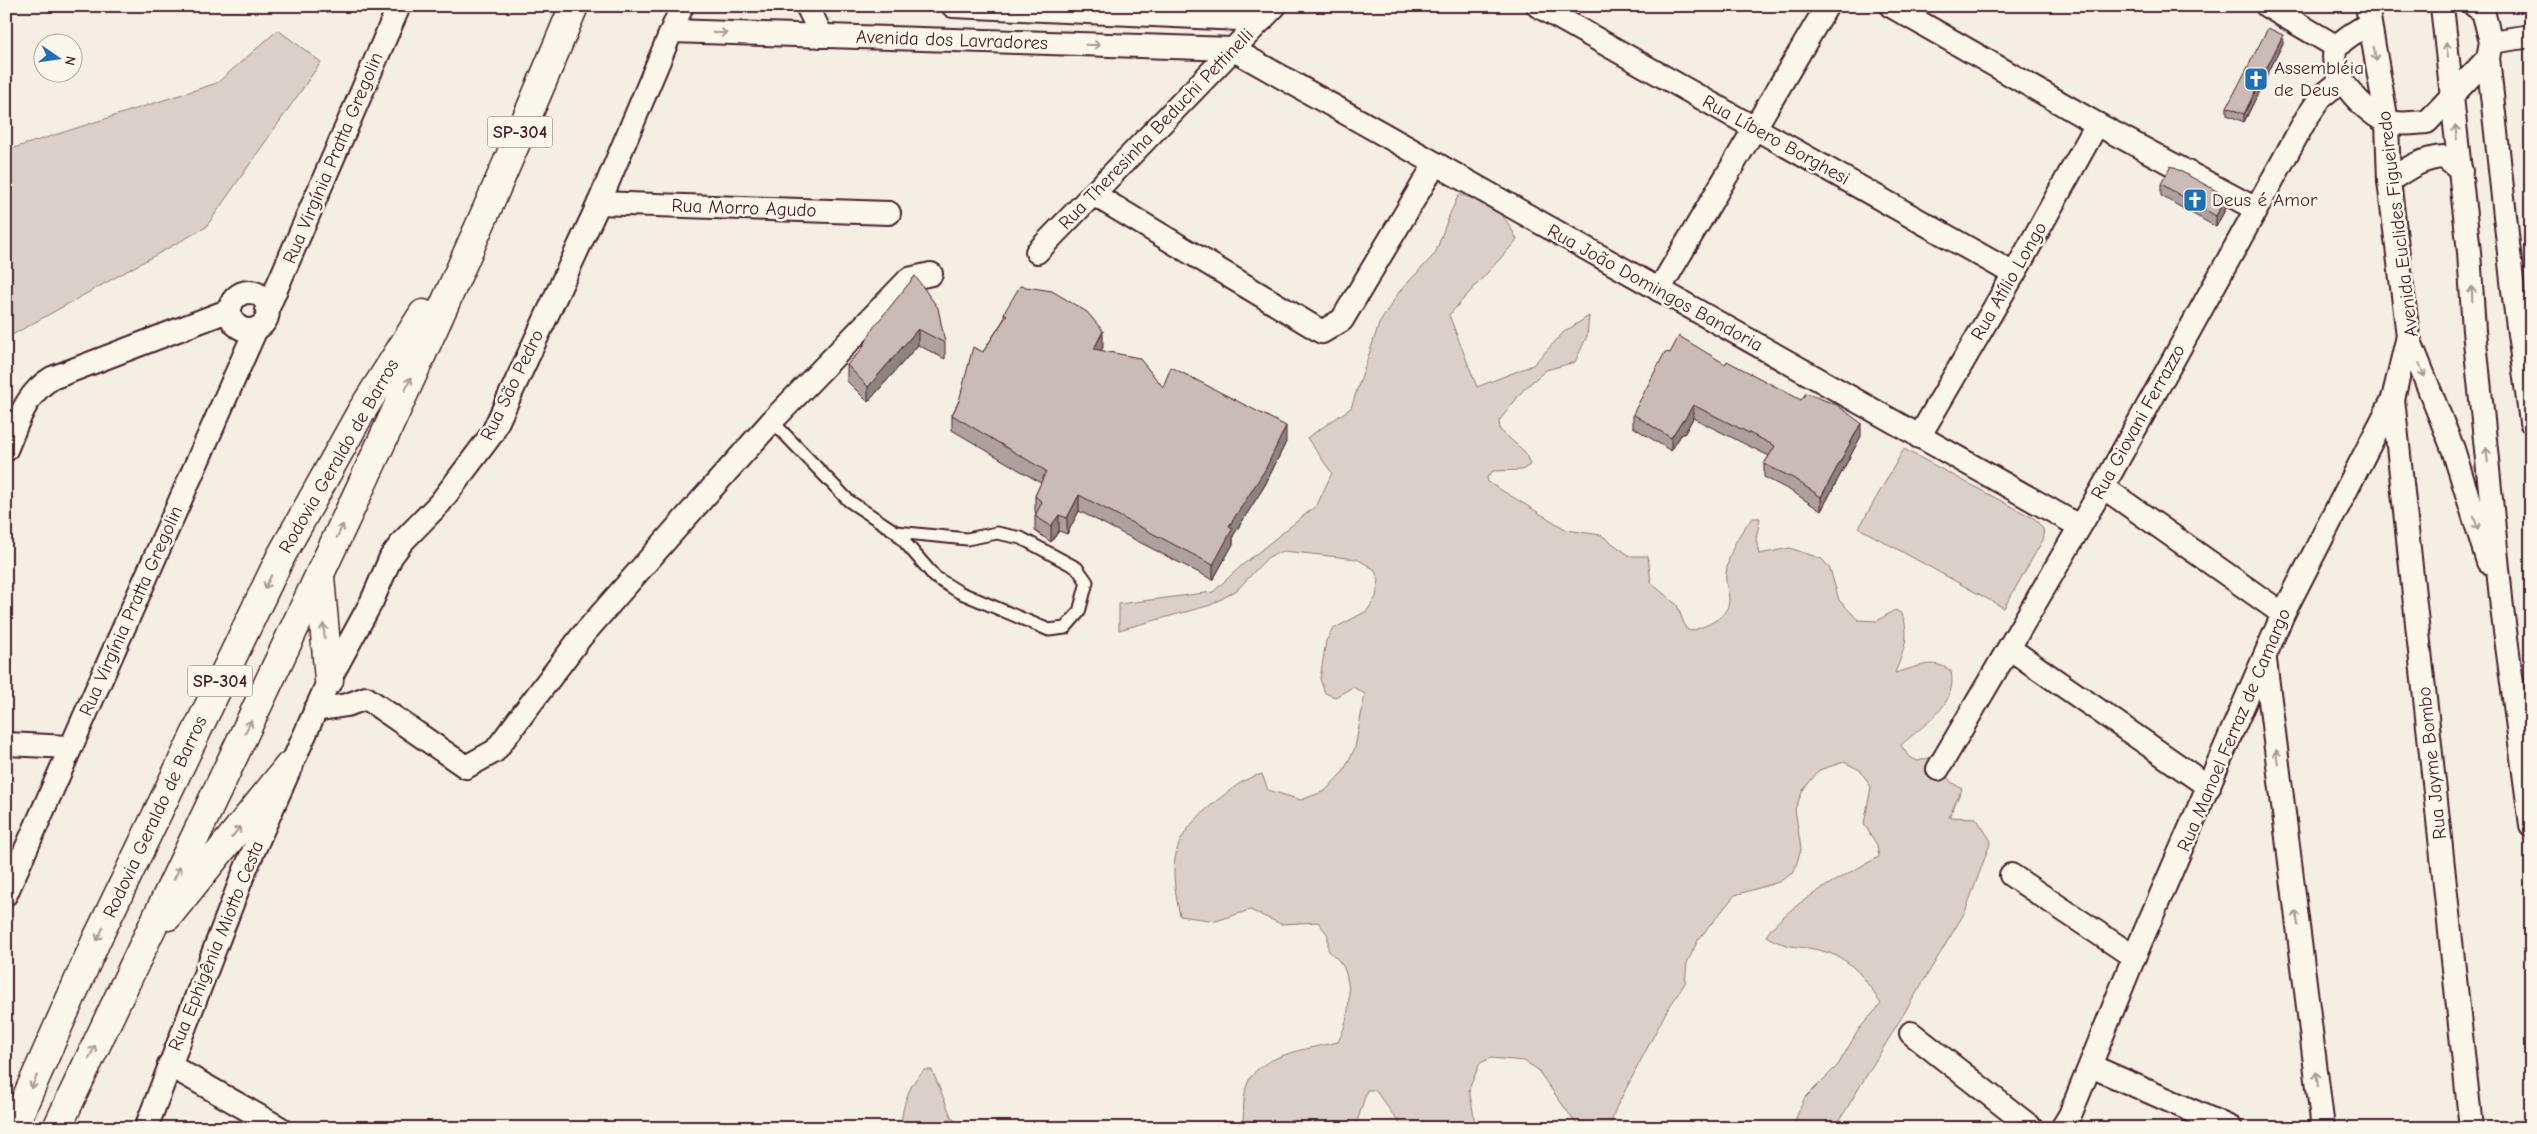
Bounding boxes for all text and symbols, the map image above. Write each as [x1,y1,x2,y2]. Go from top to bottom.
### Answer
street label: Rua Theresinha Beduchi Pettinelli [1054,24,1258,234]
street label: Avenida dos Lavradores [856,26,1048,54]
one-way arrow [712,28,728,38]
north arrow [32,32,82,82]
one-way arrow [1085,40,1101,49]
one-way arrow [2442,43,2452,59]
one-way arrow [2370,46,2380,62]
street label: Rua Virgínia Pratta Gregolin [278,49,388,267]
text: N [61,54,79,67]
place label: Assembléia de Deus [2274,57,2364,101]
church icon: Assembléia de Deus [2243,66,2269,92]
street label: Rua Líbero Borghesi [1698,90,1854,190]
street label: Avenida Euclides Figueiredo [2373,110,2423,338]
road number: SP-304 [488,116,552,148]
one-way arrow [2451,124,2461,140]
church icon: Deus é Amor [2182,187,2208,213]
place label: Deus é Amor [2212,189,2318,211]
street label: Rua Morro Agudo [671,194,817,222]
street label: Rua Atílio Longo [1966,218,2052,344]
street label: Rua João Domingos Bandoria [1544,220,1766,356]
one-way arrow [2467,286,2476,302]
street label: Rua São Pedro [476,326,548,444]
street label: Rua Giovani Ferrazzo [2086,341,2190,503]
street label: Rodovia Geraldo de Barros [274,355,404,557]
one-way arrow [2418,362,2427,377]
one-way arrow [404,377,413,392]
one-way arrow [2482,448,2492,464]
street label: Rua Virgínia Pratta Gregolin [75,503,187,719]
one-way arrow [2471,514,2481,530]
one-way arrow [336,524,345,539]
one-way arrow [263,574,272,589]
street label: Rua Manoel Ferraz de Camargo [2173,605,2295,855]
one-way arrow [320,623,329,639]
road number: SP-304 [188,666,252,696]
street label: Rua Jayme Bombo [2413,686,2451,840]
street label: Rodovia Geraldo de Barros [98,712,212,921]
one-way arrow [243,720,253,735]
one-way arrow [2272,749,2282,765]
one-way arrow [230,826,241,839]
street label: Rua Ephigênia Miotto Cesta [164,838,268,1054]
one-way arrow [172,866,182,881]
one-way arrow [2292,910,2302,926]
one-way arrow [95,926,105,941]
one-way arrow [88,1045,97,1060]
one-way arrow [2312,1072,2322,1088]
one-way arrow [28,1074,38,1089]

